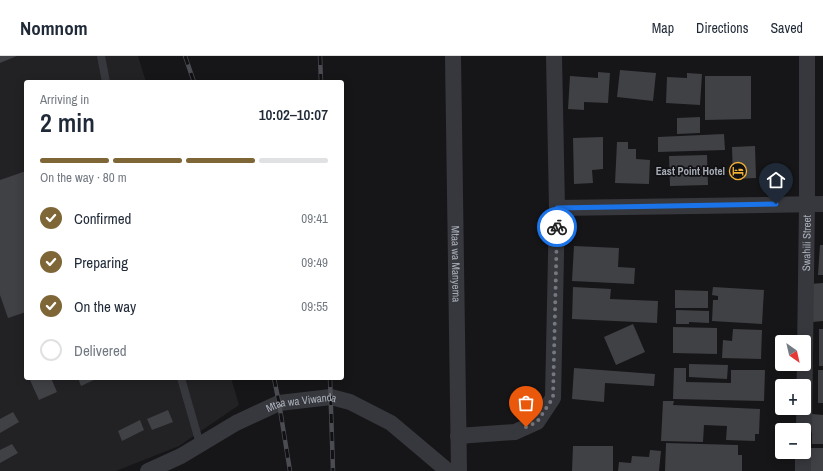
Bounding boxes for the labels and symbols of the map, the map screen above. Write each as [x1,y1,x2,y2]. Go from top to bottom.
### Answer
hotel icon: East Point Hotel [728,161,748,181]
pin [759,163,793,204]
place label: East Point Hotel [656,164,725,178]
courier [537,207,577,247]
street label: Swahili Street [799,214,814,271]
street label: Mtaa wa Manyema [448,226,464,302]
north arrow [775,335,811,371]
pin [509,386,543,427]
street label: Mtaa wa Viwanda [264,390,338,415]

